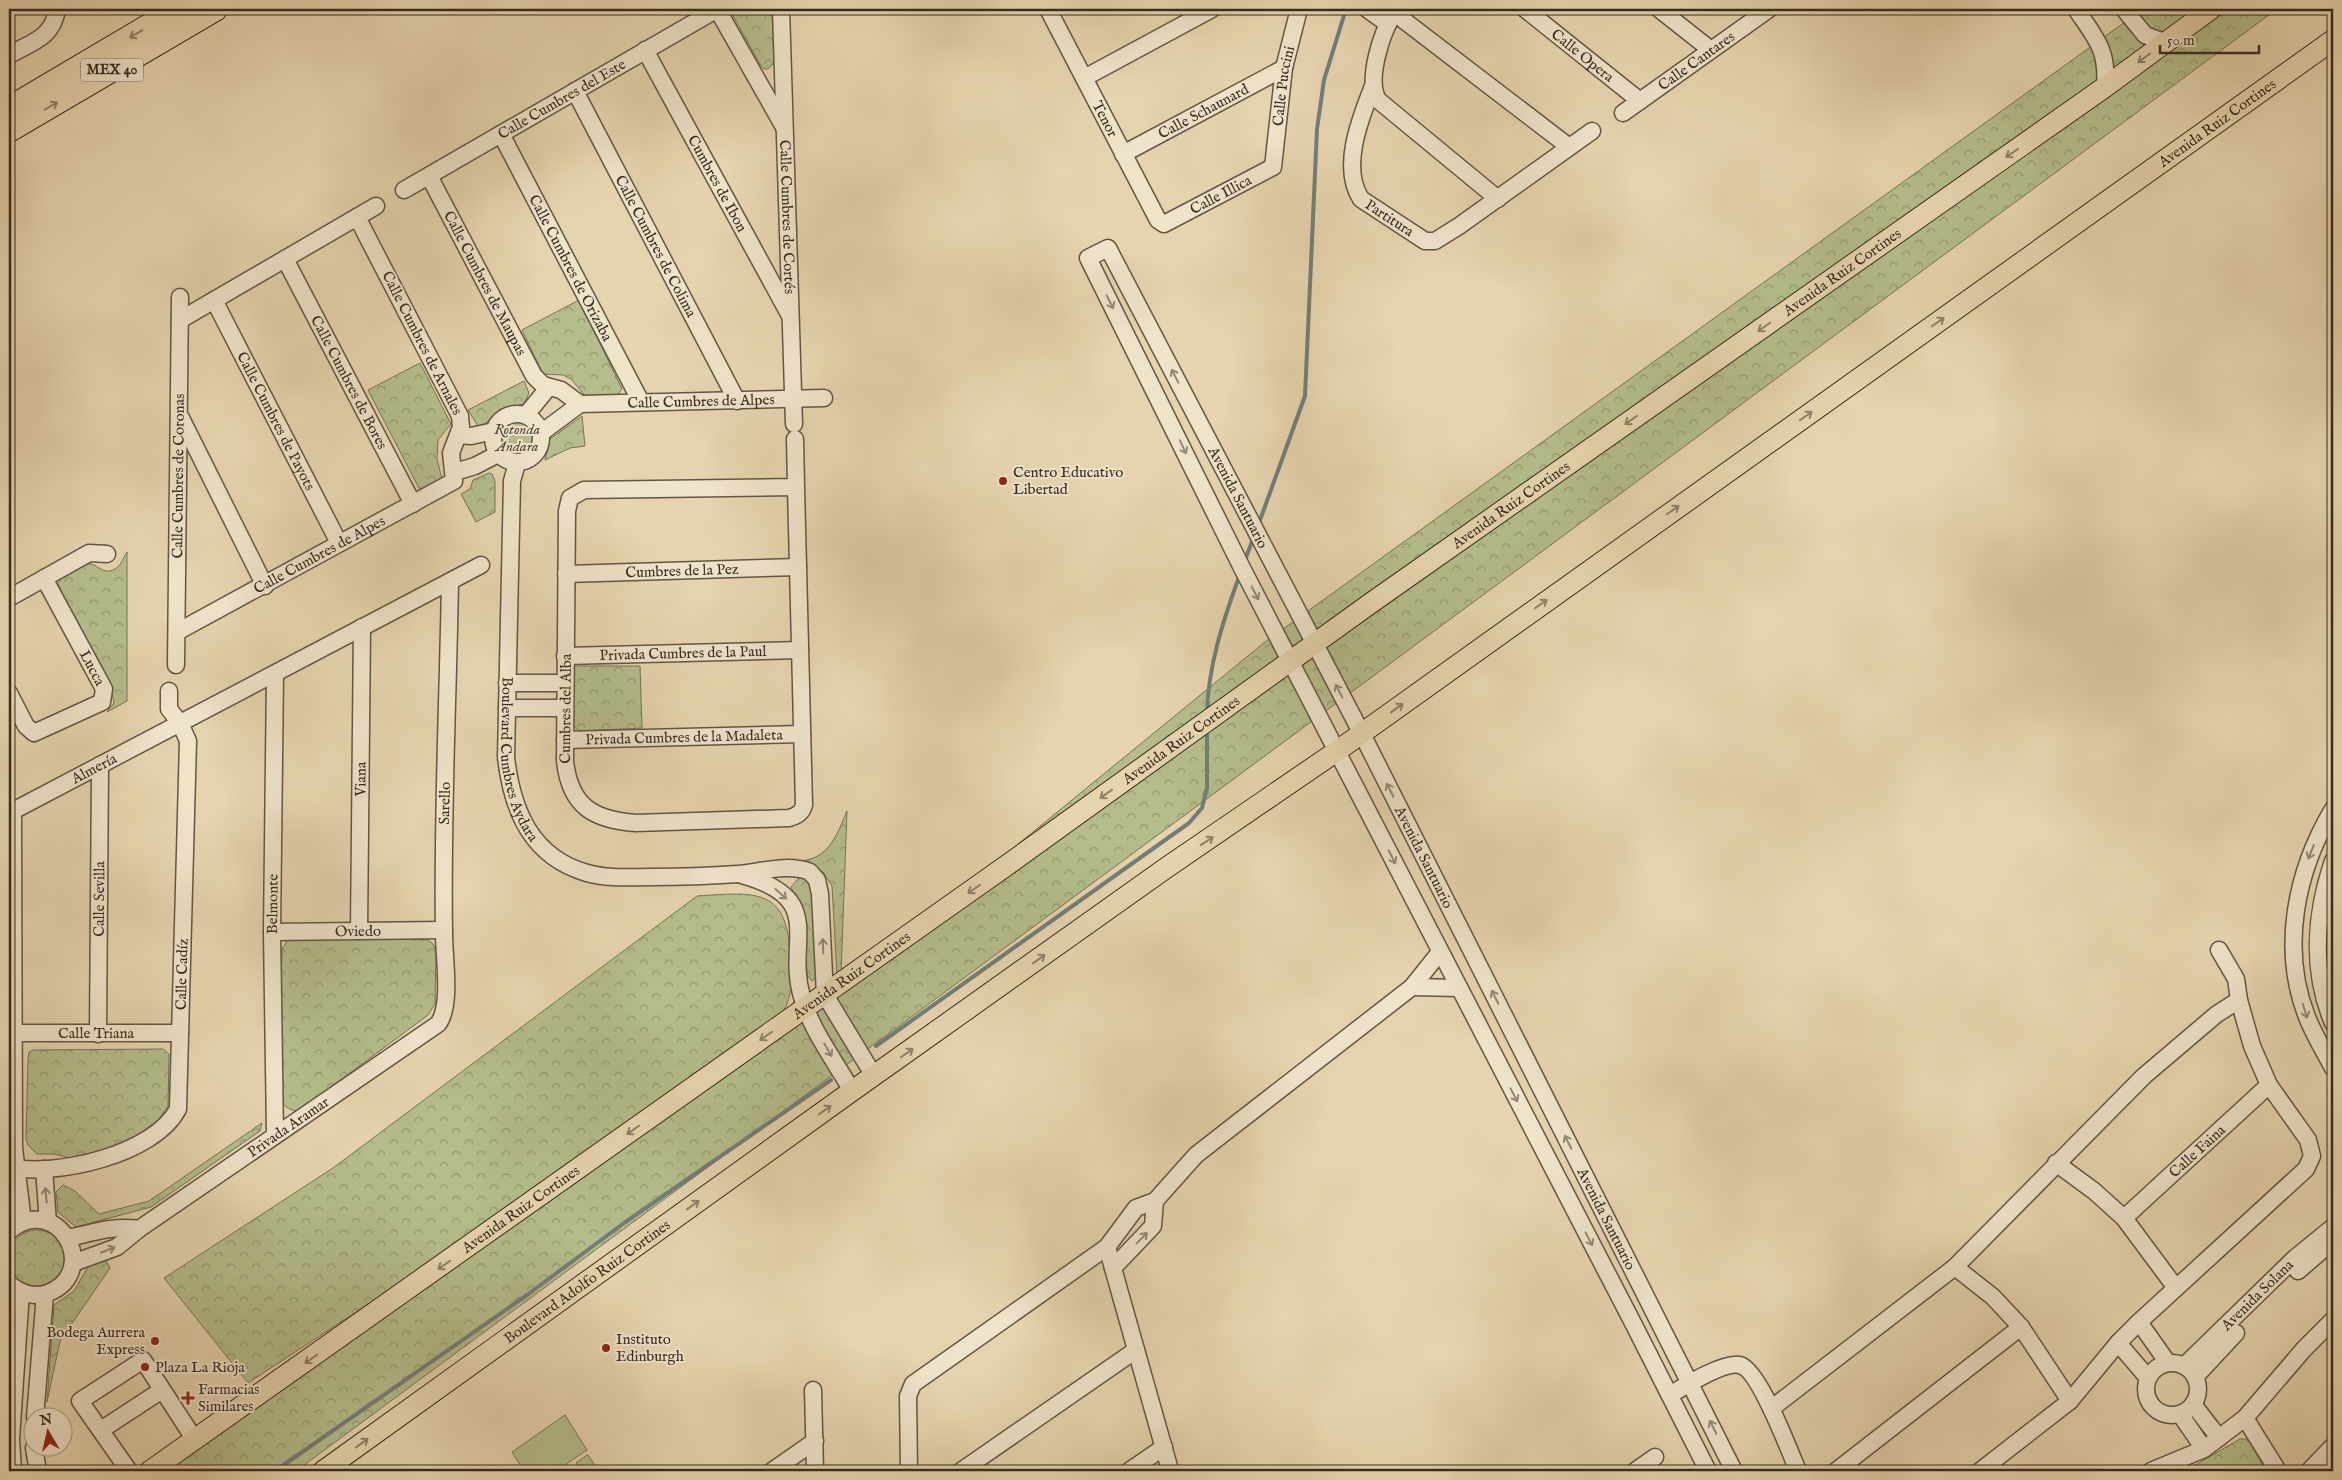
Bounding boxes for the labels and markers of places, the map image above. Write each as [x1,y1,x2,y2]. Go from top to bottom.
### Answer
place label: Centro Educativo Libertad [1013,463,1123,499]
marker: Centro Educativo Libertad [997,475,1009,487]
place label: Bodega Aurrera Express [46,1323,146,1359]
place label: Instituto Edinburgh [616,1330,684,1366]
marker: Bodega Aurrera Express [149,1335,161,1347]
marker: Instituto Edinburgh [600,1342,612,1354]
place label: Plaza La Rioja [155,1358,245,1377]
marker: Plaza La Rioja [139,1361,151,1373]
place label: Farmacias Similares [198,1380,260,1416]
marker: Farmacias Similares [182,1392,194,1404]

